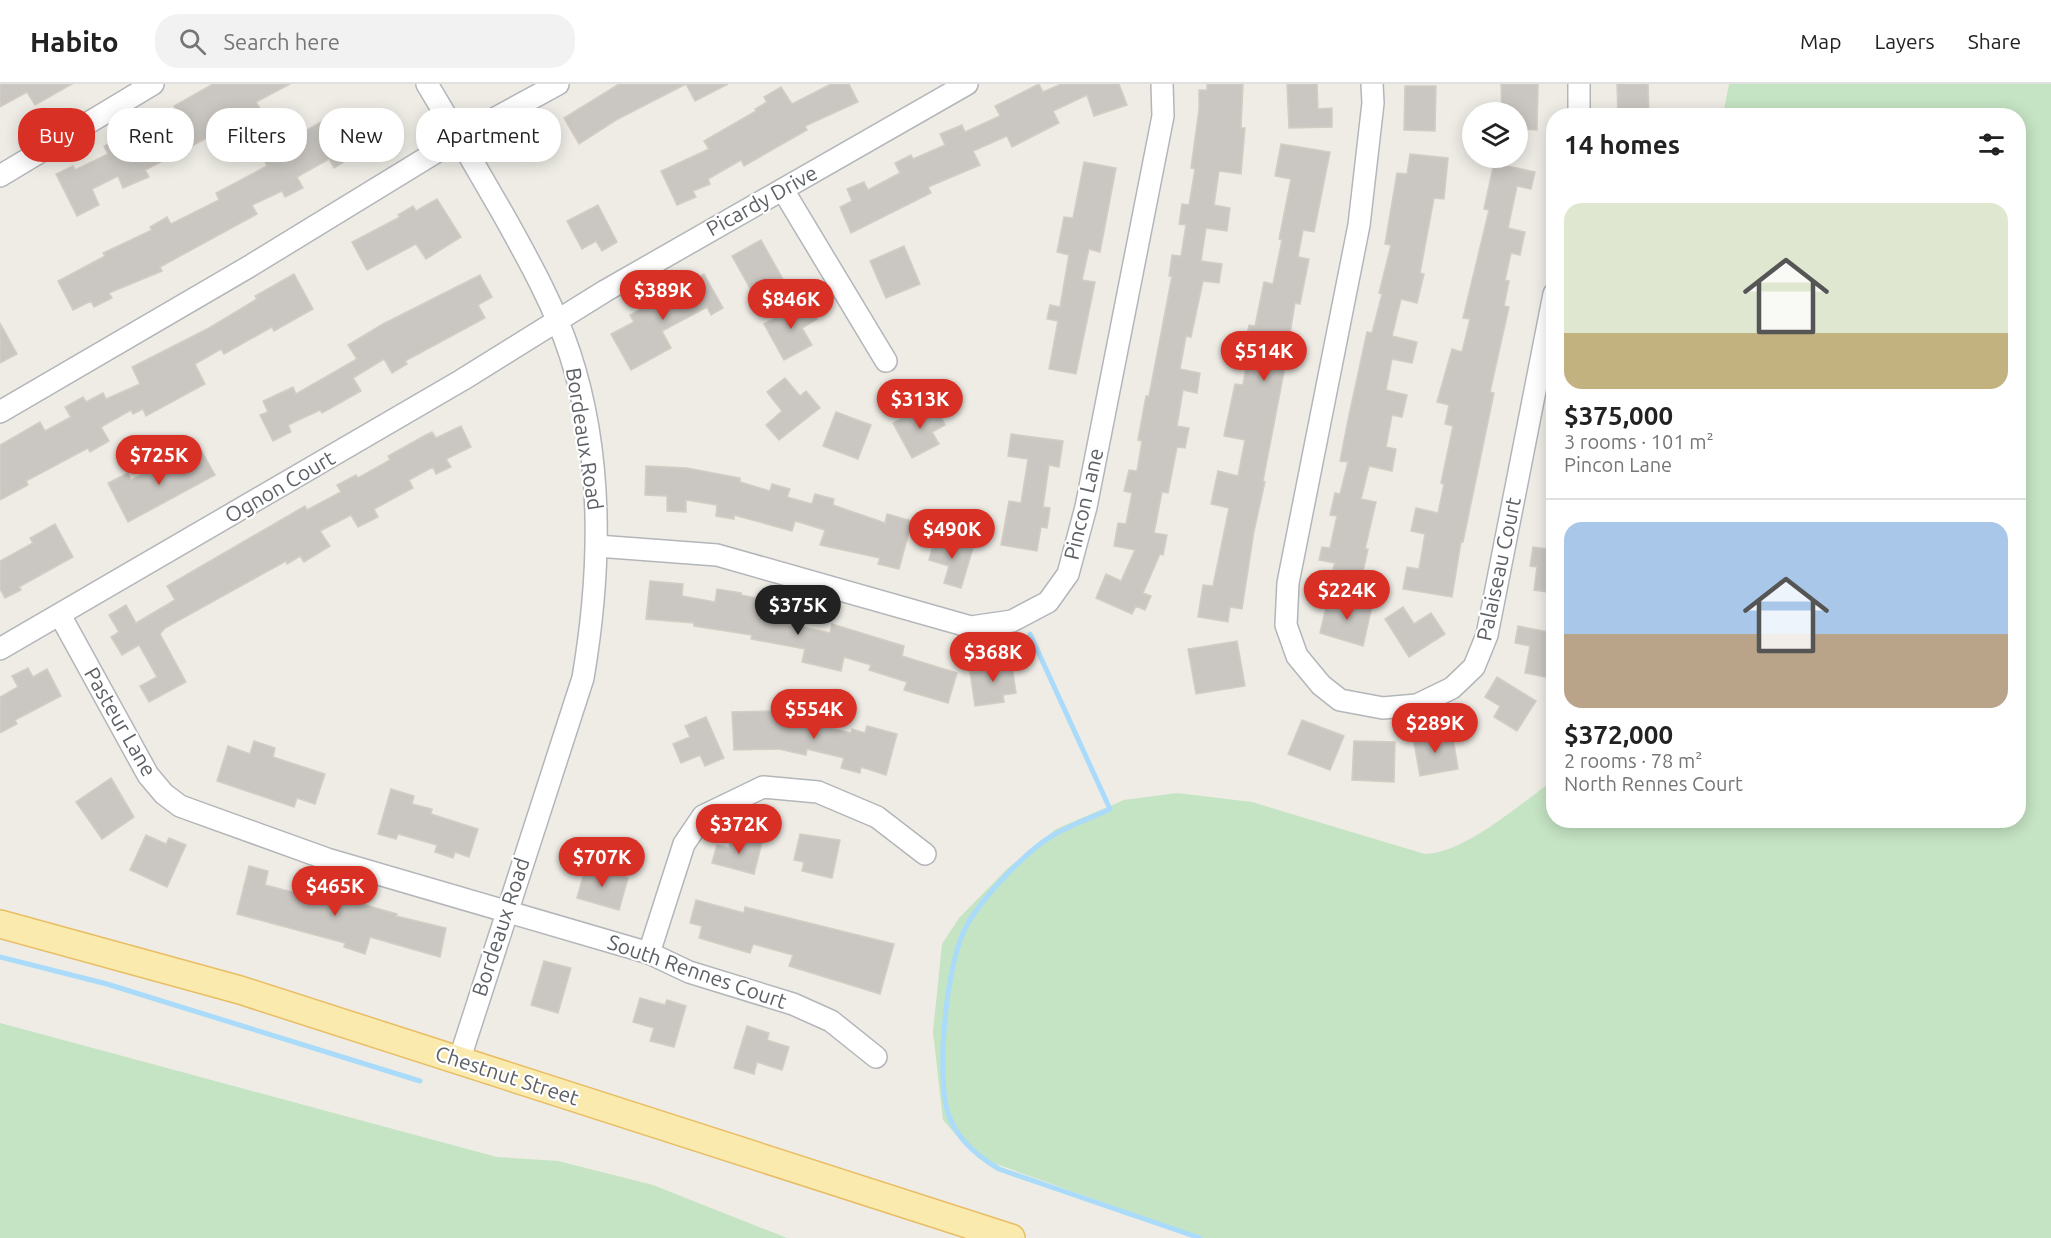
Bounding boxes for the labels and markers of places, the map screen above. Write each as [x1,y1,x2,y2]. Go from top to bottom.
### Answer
pin: $389K [621,270,705,321]
pin: $846K [749,279,833,330]
pin: $514K [1222,331,1306,382]
pin: $313K [878,379,962,430]
pin: $725K [117,435,201,486]
pin: $490K [910,509,994,560]
pin: $224K [1305,570,1389,621]
pin: $375K [756,585,840,636]
pin: $368K [951,632,1035,683]
pin: $554K [772,689,856,740]
pin: $289K [1393,703,1477,754]
pin: $372K [697,804,781,855]
pin: $707K [560,837,644,888]
pin: $465K [293,866,377,917]

